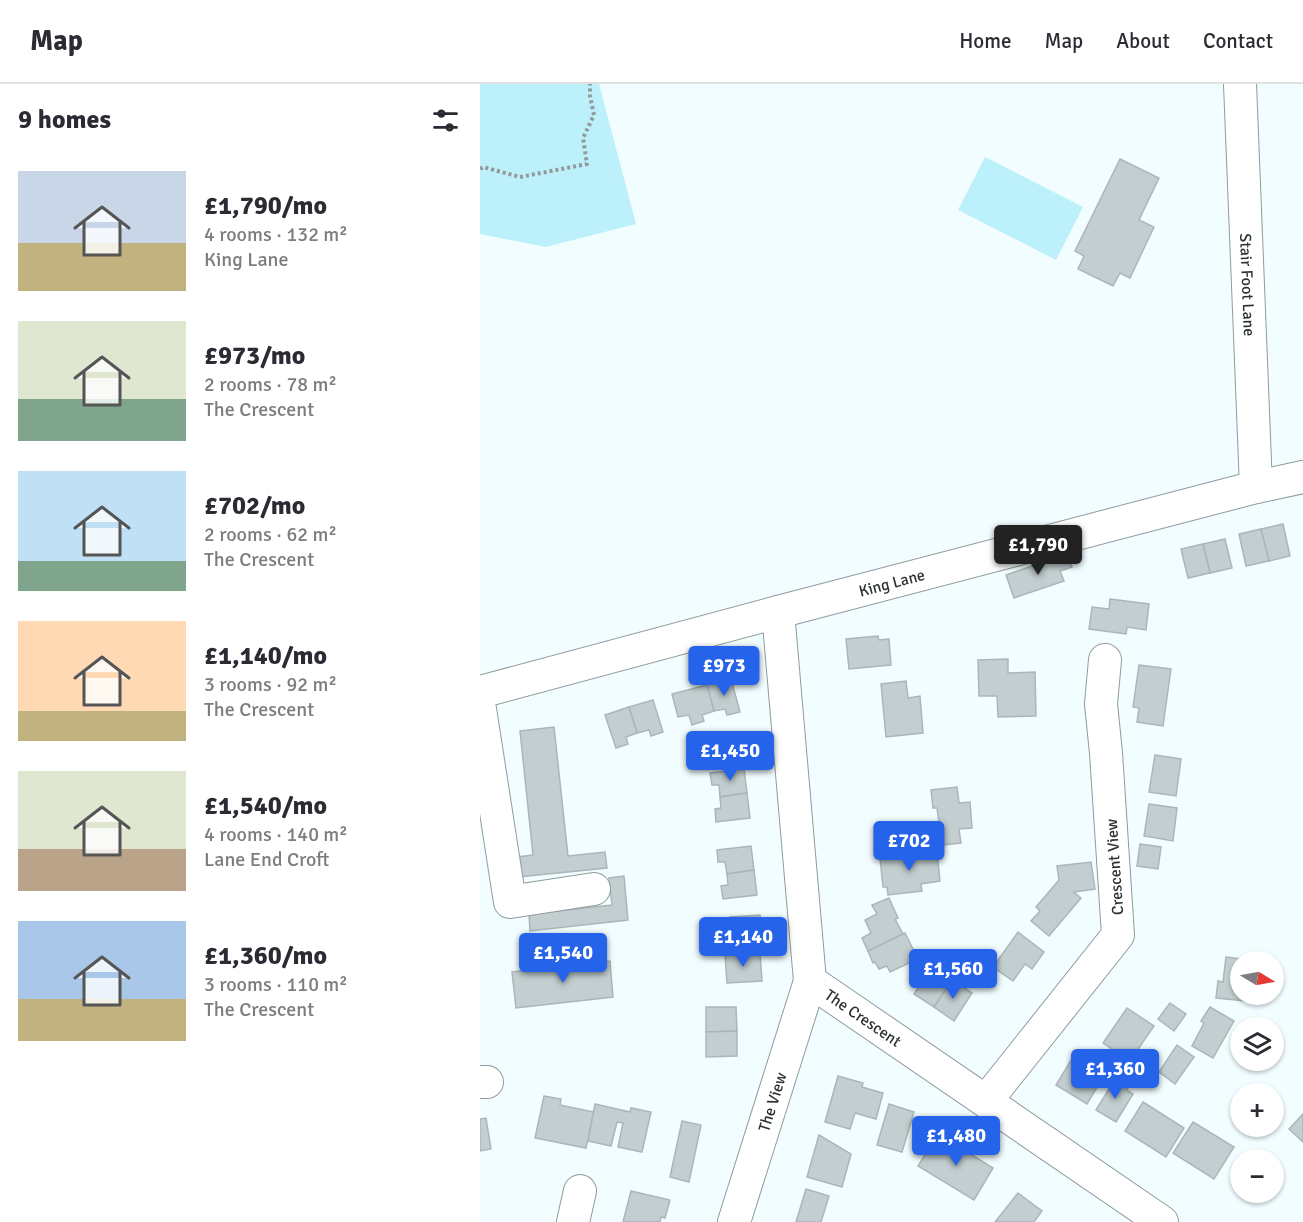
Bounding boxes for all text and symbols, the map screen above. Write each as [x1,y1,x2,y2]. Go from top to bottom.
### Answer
text: Map [30,24,83,58]
text: Home [959,28,1012,54]
text: Map [1045,28,1083,54]
text: About [1116,28,1170,54]
text: Contact [1203,28,1273,54]
text: 9 homes [18,104,111,136]
icon: filters [429,104,462,137]
text: £1,790/mo [204,190,327,222]
icon: home [66,195,138,267]
text: 4 rooms · 132 m² [204,222,348,247]
street label: Stair Foot Lane [1235,233,1259,337]
text: King Lane [204,247,289,272]
text: £973/mo [204,340,305,372]
icon: home [66,345,138,417]
text: 2 rooms · 78 m² [204,372,337,397]
text: The Crescent [204,397,314,422]
text: £702/mo [204,490,305,522]
icon: home [66,495,138,567]
text: 2 rooms · 62 m² [204,522,337,547]
pin: £1,790 [989,525,1087,576]
text: £1,790 [1008,532,1068,557]
text: The Crescent [204,547,314,572]
street label: King Lane [857,565,927,601]
text: £1,140/mo [204,640,327,672]
icon: home [66,645,138,717]
pin: £973 [688,646,760,697]
text: £973 [702,653,746,678]
text: 3 rooms · 92 m² [204,672,337,697]
text: The Crescent [204,697,314,722]
pin: £1,450 [681,731,779,782]
text: £1,450 [700,738,760,763]
text: £1,540/mo [204,790,327,822]
icon: home [66,795,138,867]
street label: Crescent View [1102,818,1128,916]
pin: £702 [873,821,945,872]
text: 4 rooms · 140 m² [204,822,348,847]
text: £702 [887,828,931,853]
text: Lane End Croft [204,847,329,872]
pin: £1,140 [694,917,792,968]
text: £1,140 [713,924,773,949]
pin: £1,540 [514,933,612,984]
text: £1,360/mo [204,940,327,972]
text: £1,540 [533,940,593,965]
icon: home [66,945,138,1017]
pin: £1,560 [904,949,1002,1000]
north arrow [1230,951,1284,1005]
map controls [1230,951,1284,1203]
text: £1,560 [923,956,983,981]
text: 3 rooms · 110 m² [204,972,348,997]
street label: The Crescent [821,985,905,1052]
text: The Crescent [204,997,314,1022]
button: layers [1230,1017,1284,1071]
pin: £1,360 [1066,1049,1164,1100]
text: £1,360 [1085,1056,1145,1081]
street label: The View [754,1070,792,1134]
button: + [1230,1083,1284,1137]
pin: £1,480 [907,1116,1005,1167]
text: £1,480 [926,1123,986,1148]
button: − [1230,1149,1284,1203]

